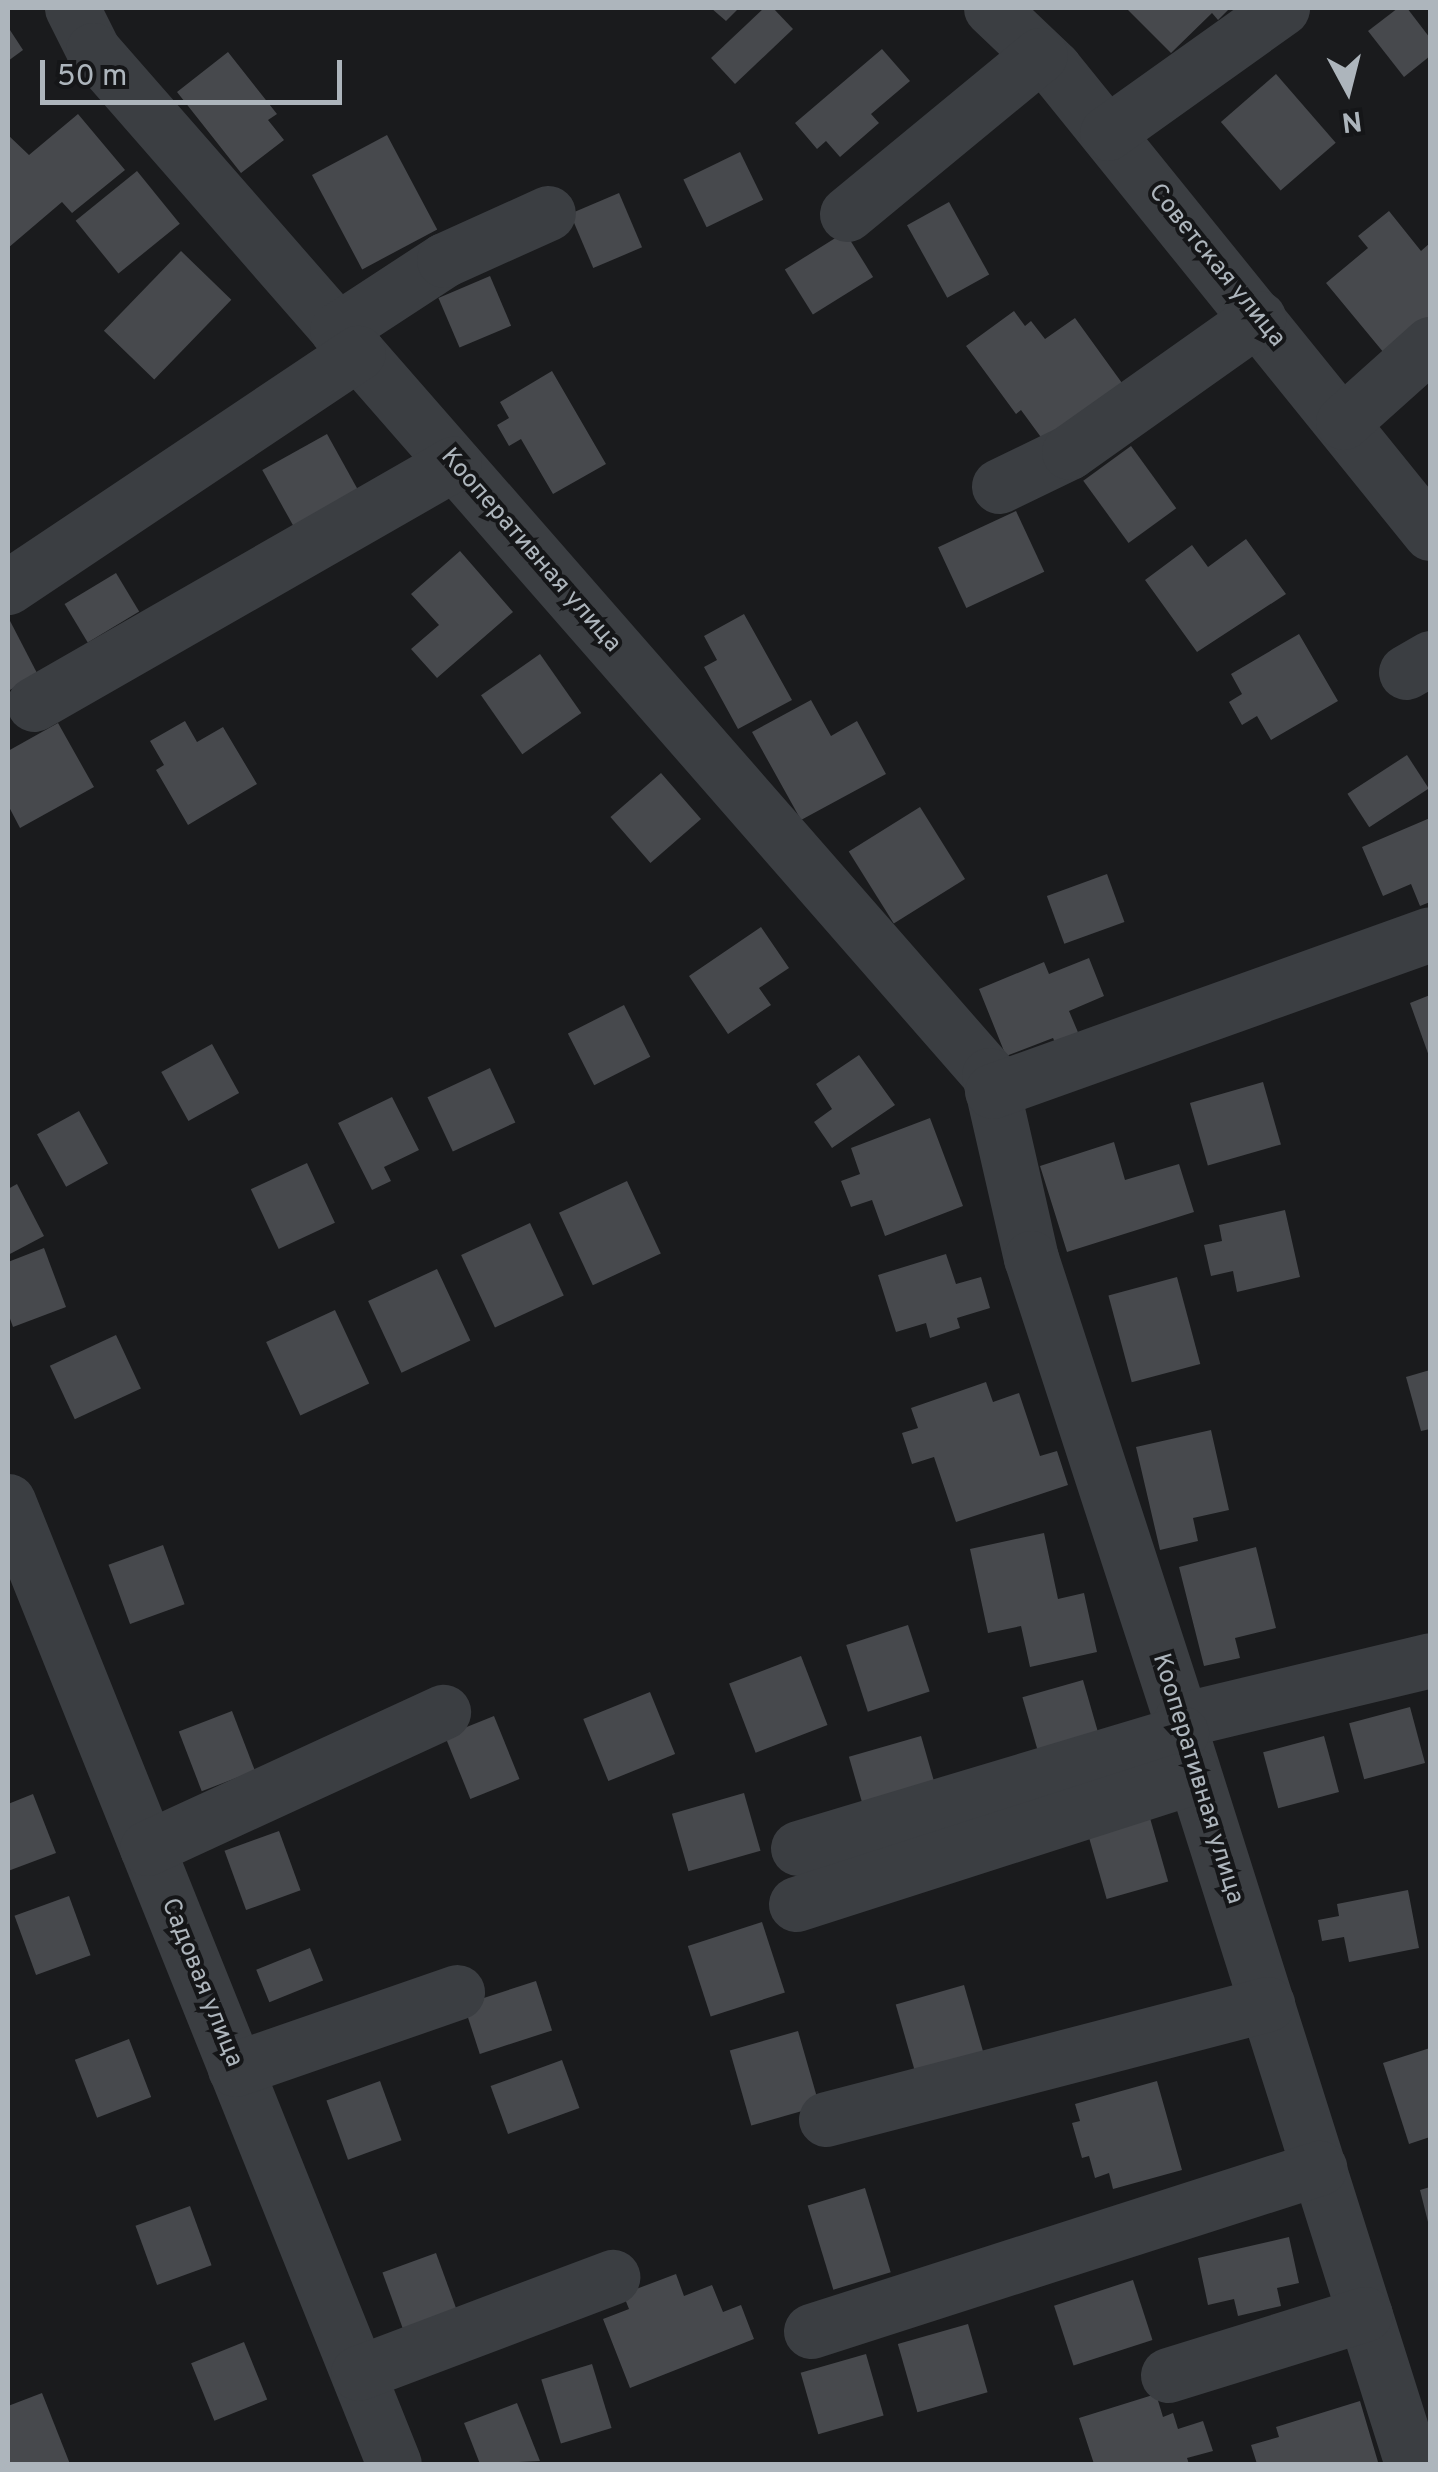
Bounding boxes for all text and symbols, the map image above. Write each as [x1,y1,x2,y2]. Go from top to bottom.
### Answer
scale bar [45,40,348,102]
north arrow [1298,40,1398,140]
text: 50 m [57,59,127,96]
text: N [1339,101,1364,139]
street label: Советская улица [1141,178,1291,354]
street label: Кооперативная улица [433,443,627,659]
street label: Кооперативная улица [1145,1650,1249,1908]
street label: Садовая улица [153,1894,249,2072]

